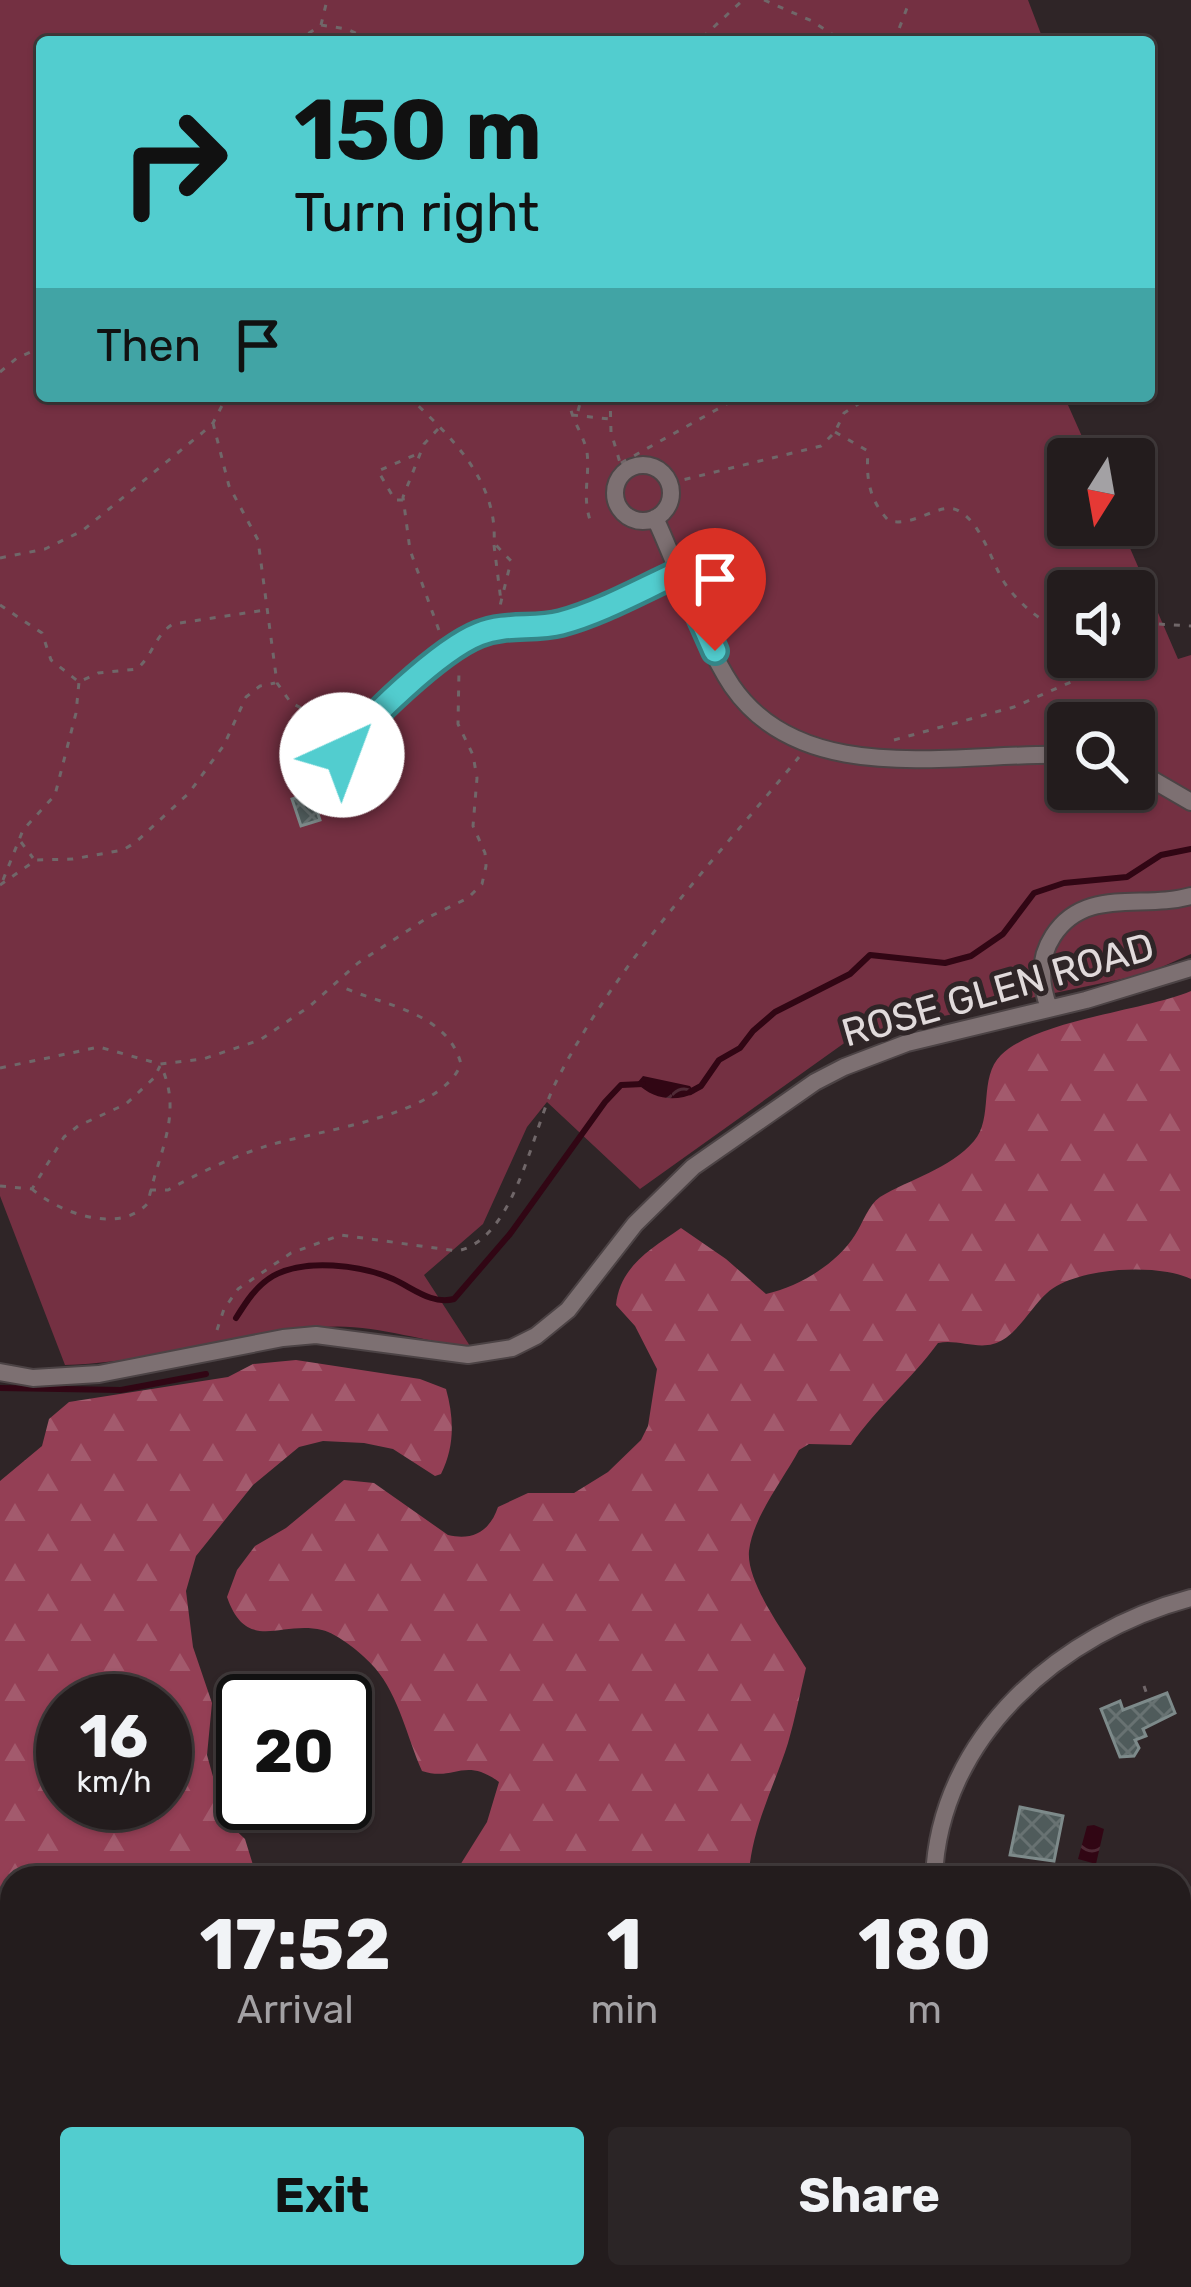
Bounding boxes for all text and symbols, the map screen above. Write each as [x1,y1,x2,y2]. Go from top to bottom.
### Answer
text: 150 m [294,80,542,180]
icon: right [96,84,252,240]
text: Turn right [294,181,539,245]
icon: arrive [225,312,291,378]
text: Then [96,319,201,372]
north arrow [1047,438,1155,546]
map controls [1047,438,1155,810]
pin [664,528,766,651]
icon: arrive [682,546,748,612]
button: sound [1047,570,1155,678]
position arrow [279,692,405,818]
button: search [1047,702,1155,810]
street label: ROSE GLEN ROAD [837,923,1159,1057]
speed limit sign: 20 [216,1674,372,1830]
text: 16 [80,1701,148,1772]
text: km/h [77,1764,151,1800]
text: 17:52 [200,1902,391,1987]
text: 1 [607,1902,642,1987]
text: 180 [858,1902,991,1987]
text: Arrival [237,1987,354,2033]
text: min [591,1987,658,2033]
text: m [907,1987,942,2033]
button: Exit [60,2127,584,2265]
button: Share [608,2127,1131,2265]

